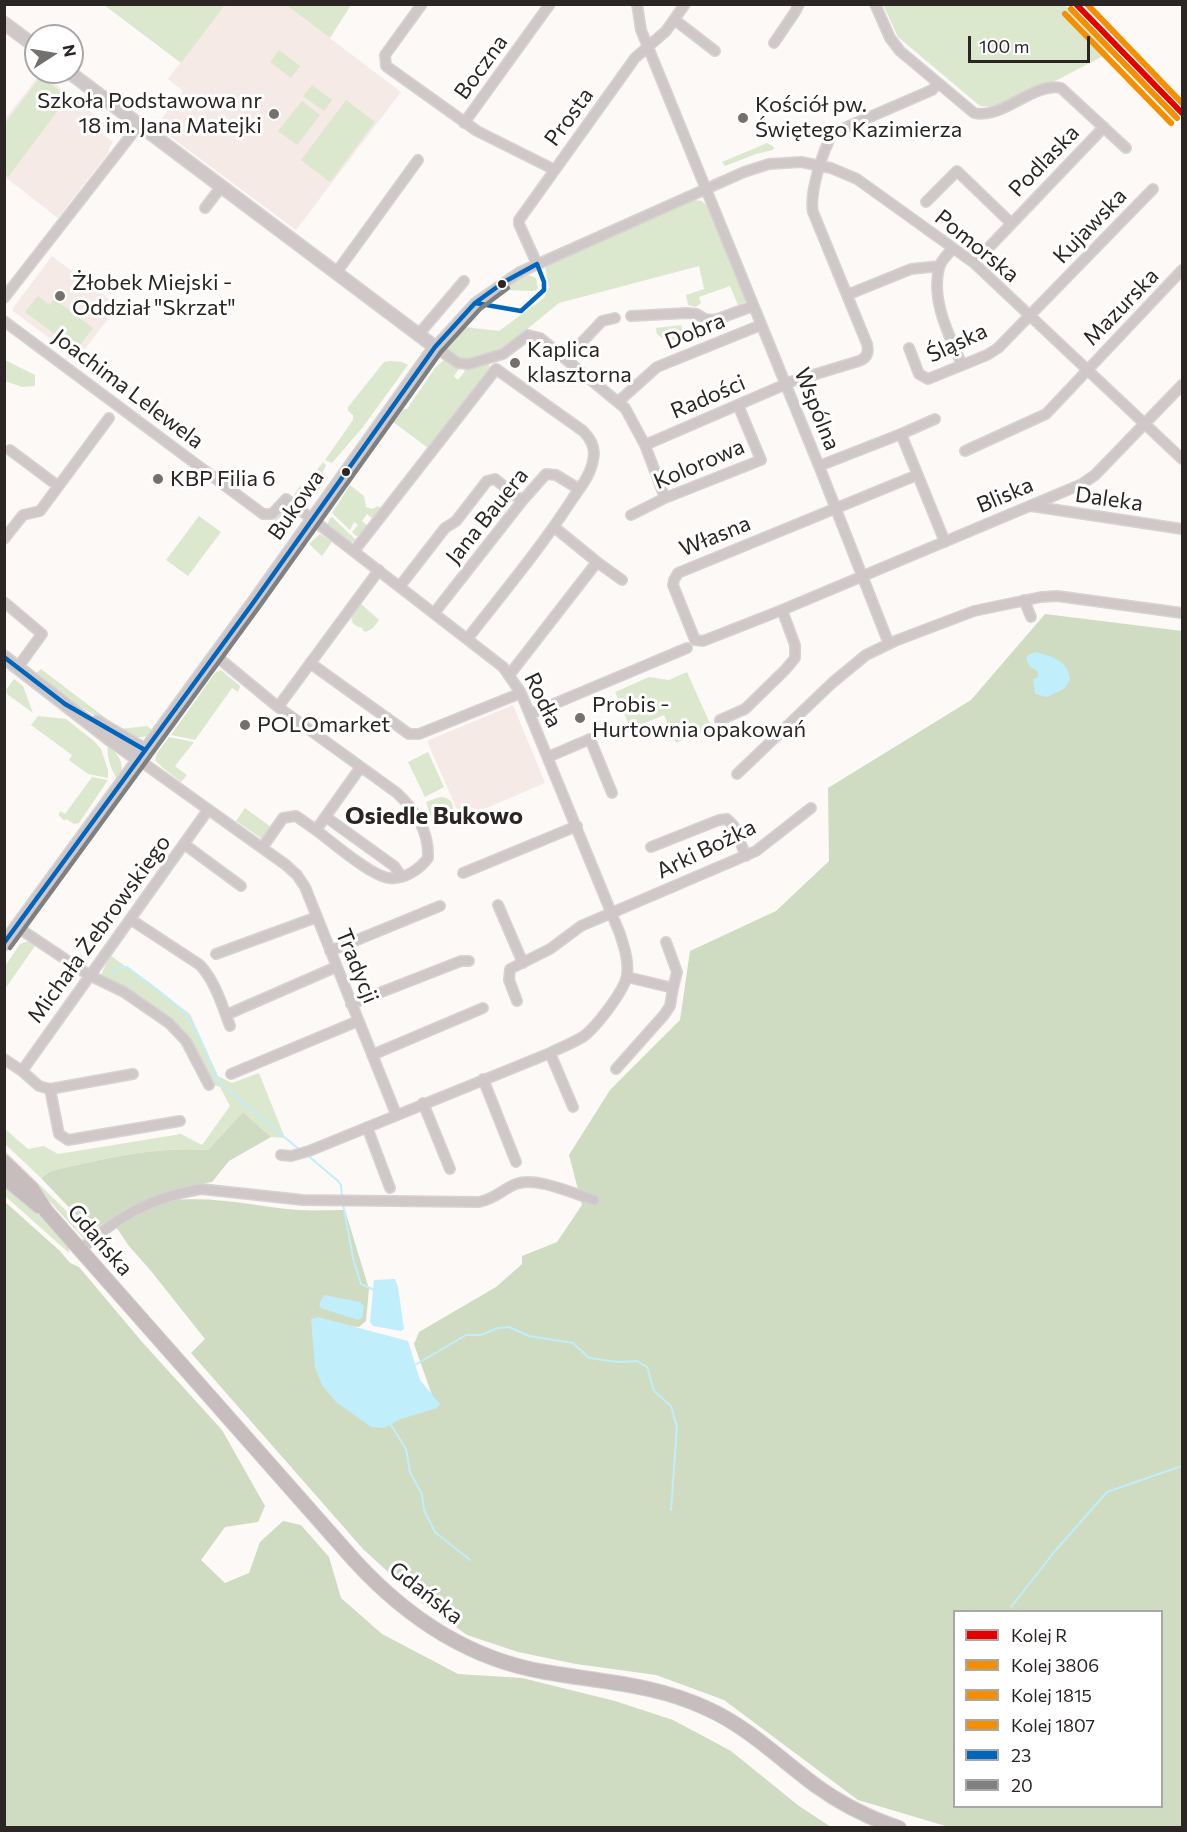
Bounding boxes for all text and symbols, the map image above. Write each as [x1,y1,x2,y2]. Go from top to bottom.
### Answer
north arrow [24,24,84,84]
scale bar [971,24,1092,62]
street label: Boczna [449,30,513,104]
text: 100 m [979,35,1029,57]
text: N [60,43,81,58]
street label: Prosta [539,83,599,151]
place label: Szkoła Podstawowa nr 18 im. Jana Matejki [37,88,262,140]
place label: Kościół pw. Świętego Kazimierza [755,92,962,144]
marker: Szkoła Podstawowa nr 18 im. Jana Matejki [267,107,281,121]
marker: Kościół pw. Świętego Kazimierza [736,111,750,125]
street label: Podlaska [1003,120,1085,202]
street label: Kujawska [1048,183,1132,269]
street label: Pomorska [930,204,1024,288]
street label: Mazurska [1078,263,1164,351]
place label: Żłobek Miejski - Oddział "Skrzat" [72,270,236,322]
unlabelled marker [496,278,508,290]
marker: Żłobek Miejski - Oddział "Skrzat" [53,289,67,303]
street label: Dobra [661,307,729,355]
street label: Śląska [923,318,991,368]
street label: Joachima Lelewela [47,324,209,454]
place label: Kaplica klasztorna [527,337,632,388]
marker: Kaplica klasztorna [508,356,522,370]
street label: Wspólna [789,364,845,454]
street label: Radości [667,370,749,424]
street label: Kolorowa [650,433,748,495]
street label: Jana Bauera [440,463,534,569]
street label: Bukowa [262,465,330,545]
place label: KBP Filia 6 [170,466,276,492]
unlabelled marker [340,466,352,478]
street label: Bliska [973,471,1037,519]
marker: KBP Filia 6 [151,472,165,486]
street label: Daleka [1073,481,1145,517]
street label: Własna [676,510,754,562]
street label: Rodła [518,668,568,732]
place label: Probis - Hurtownia opakowań [592,692,806,744]
marker: Probis - Hurtownia opakowań [573,711,587,725]
place label: POLOmarket [257,712,390,738]
marker: POLOmarket [238,718,252,732]
district label: Osiedle Bukowo [345,802,523,830]
street label: Arki Bożka [652,814,760,884]
street label: Michała Żebrowskiego [22,830,176,1028]
street label: Tradycji [330,925,384,1007]
street label: Gdańska [62,1199,138,1281]
street label: Gdańska [384,1556,468,1630]
legend [953,1610,1163,1808]
text: Kolej R [1011,1624,1067,1646]
text: Kolej 3806 [1011,1654,1099,1676]
text: Kolej 1815 [1011,1684,1092,1706]
text: Kolej 1807 [1011,1714,1095,1736]
text: 23 [1011,1744,1031,1766]
text: 20 [1011,1774,1033,1796]

